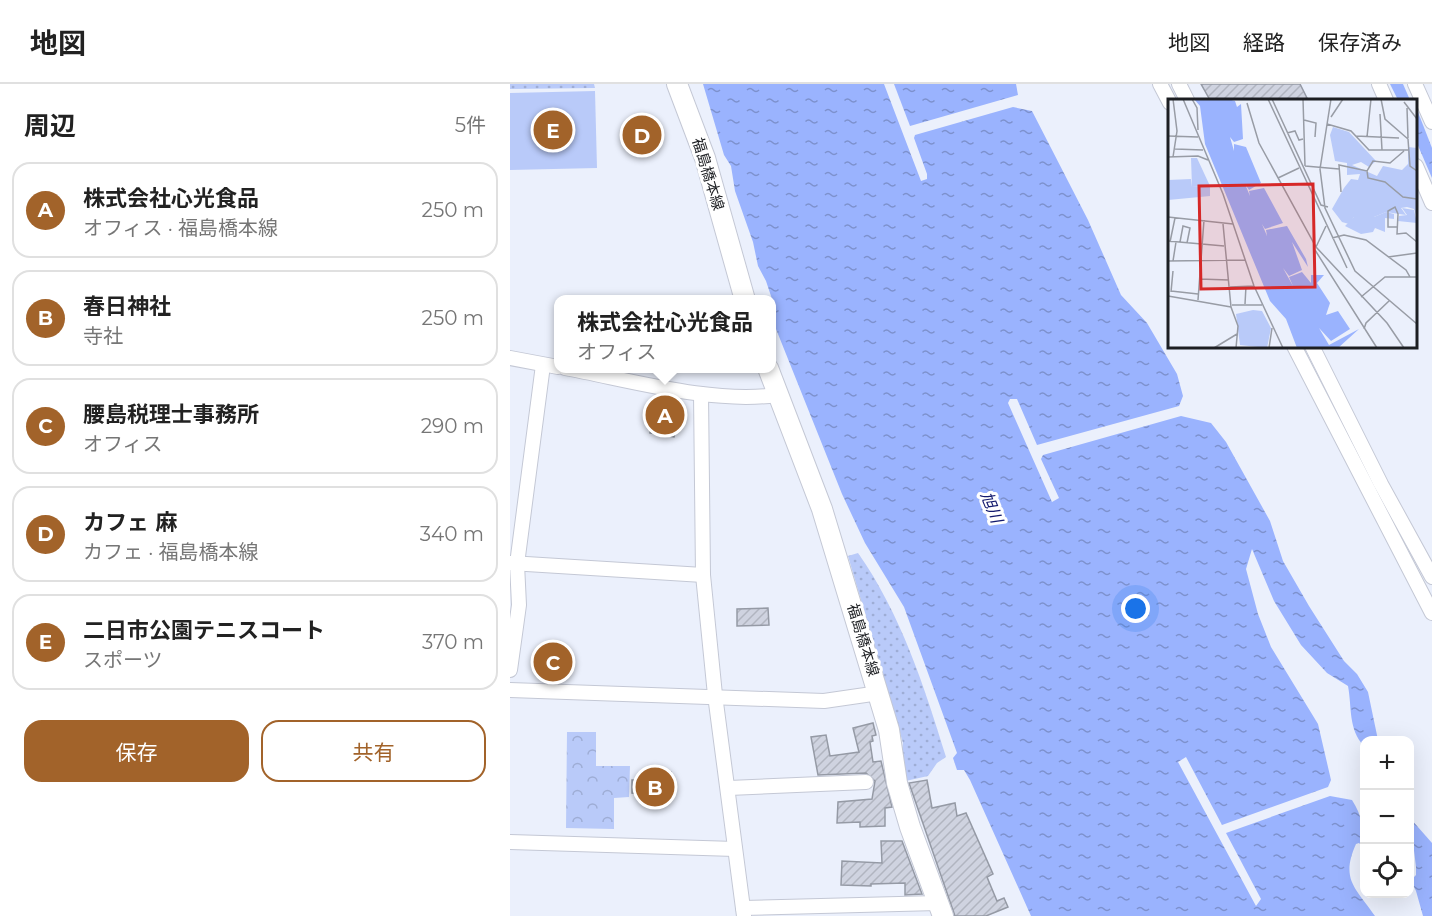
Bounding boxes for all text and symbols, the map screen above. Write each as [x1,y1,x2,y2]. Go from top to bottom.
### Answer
text: 地図 [30,26,86,60]
text: 地図 [1168,30,1210,55]
text: 経路 [1243,30,1285,55]
text: 保存済み [1318,30,1402,55]
inset map [1168,99,1417,348]
pin: E [534,108,573,152]
text: 周辺 [24,110,76,142]
pin: D [622,112,662,158]
text: 5件 [455,113,486,137]
street label: 福島橋本線 [688,135,729,213]
text: 株式会社心光食品 [83,185,259,212]
text: A [38,198,53,222]
text: 250 m [422,198,484,222]
text: オフィス · 福島橋本線 [83,216,278,240]
text: 春日神社 [83,293,171,320]
popup [554,295,776,373]
text: B [38,306,53,330]
text: 250 m [422,306,484,330]
text: 株式会社心光食品 [577,309,753,336]
text: 寺社 [83,324,123,348]
text: オフィス [577,340,657,364]
pin: A [646,392,684,438]
text: 腰島税理士事務所 [83,401,259,428]
text: C [38,414,53,438]
text: 290 m [421,414,484,438]
text: オフィス [83,432,163,456]
water label: 旭川 [977,489,1007,527]
text: カフェ 麻 [83,509,177,536]
text: D [37,522,54,546]
text: 340 m [420,522,484,546]
text: カフェ · 福島橋本線 [83,540,259,564]
your location [1121,594,1150,623]
street label: 福島橋本線 [843,601,884,679]
text: 二日市公園テニスコート [83,617,325,644]
text: E [39,630,52,654]
text: 370 m [422,630,484,654]
pin: C [534,640,573,684]
text: スポーツ [83,648,163,672]
button: 保存 [24,720,249,782]
button: 共有 [261,720,486,782]
map controls [1360,736,1414,898]
button: + [1360,736,1414,790]
pin: B [636,764,674,810]
button: − [1360,790,1414,844]
button: locate [1360,844,1414,898]

